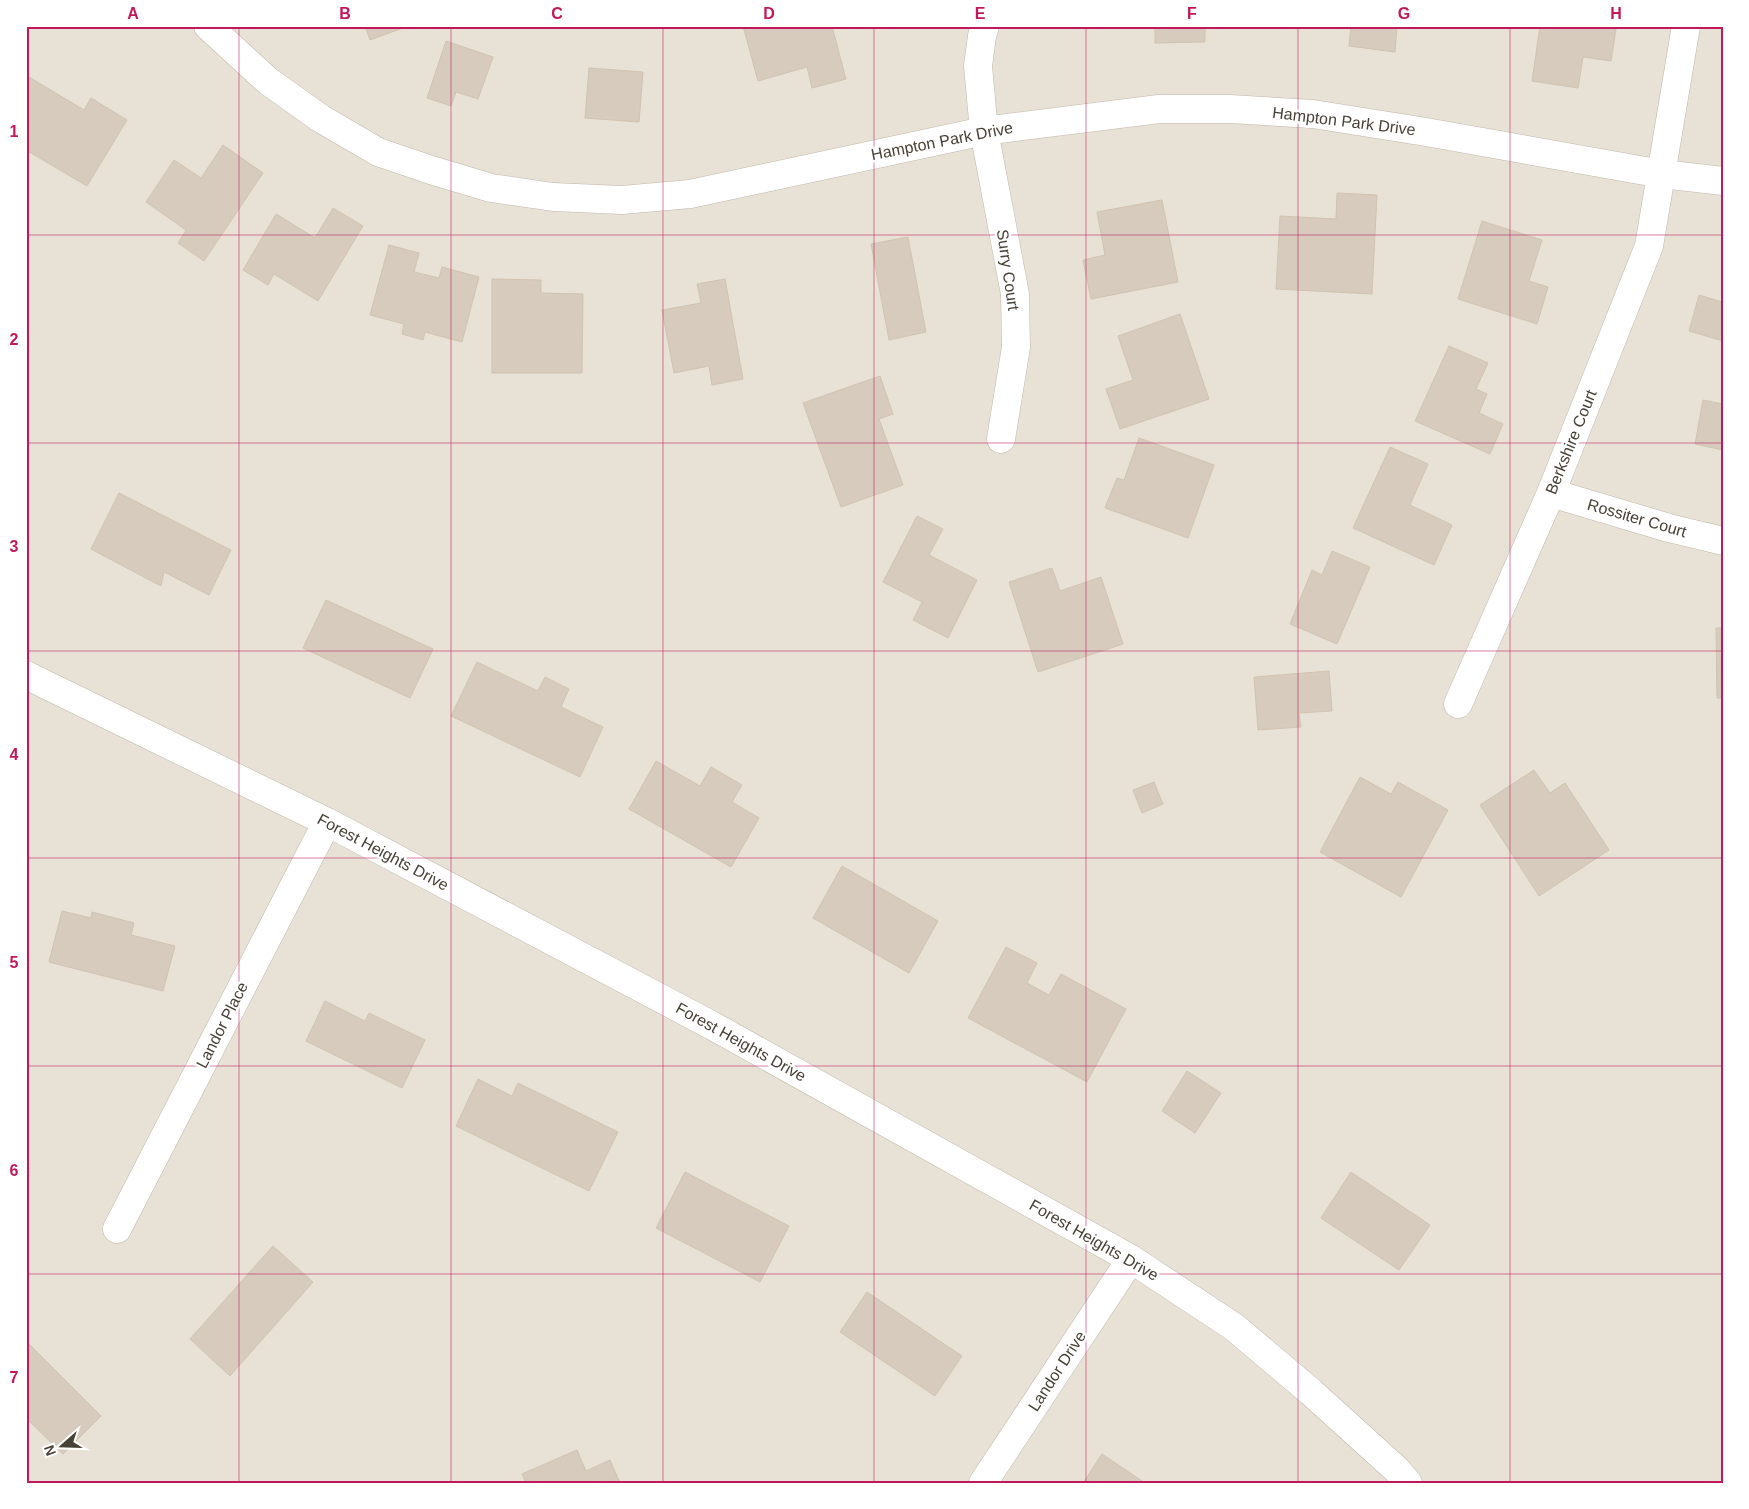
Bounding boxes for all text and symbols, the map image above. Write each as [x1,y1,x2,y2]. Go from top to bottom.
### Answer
text: A [127,5,139,22]
text: B [339,5,351,22]
text: C [551,5,563,22]
text: D [763,5,775,22]
text: E [975,5,986,22]
text: F [1187,5,1197,22]
text: G [1398,5,1410,22]
text: H [1610,5,1622,22]
street label: Hampton Park Drive [1271,104,1417,138]
street label: Hampton Park Drive [870,119,1014,163]
text: 1 [10,123,19,140]
street label: Surry Court [994,228,1022,312]
text: 2 [10,331,19,348]
street label: Berkshire Court [1542,387,1600,497]
street label: Rossiter Court [1586,496,1689,540]
text: 3 [10,538,19,555]
text: 4 [10,746,19,763]
street label: Forest Heights Drive [315,810,451,894]
text: 5 [10,954,19,971]
street label: Landor Place [193,979,251,1071]
street label: Forest Heights Drive [673,999,809,1085]
text: 6 [10,1162,19,1179]
street label: Forest Heights Drive [1027,1196,1161,1284]
street label: Landor Drive [1025,1328,1089,1414]
text: 7 [10,1369,19,1386]
north arrow [38,1422,88,1472]
text: N [41,1443,59,1458]

